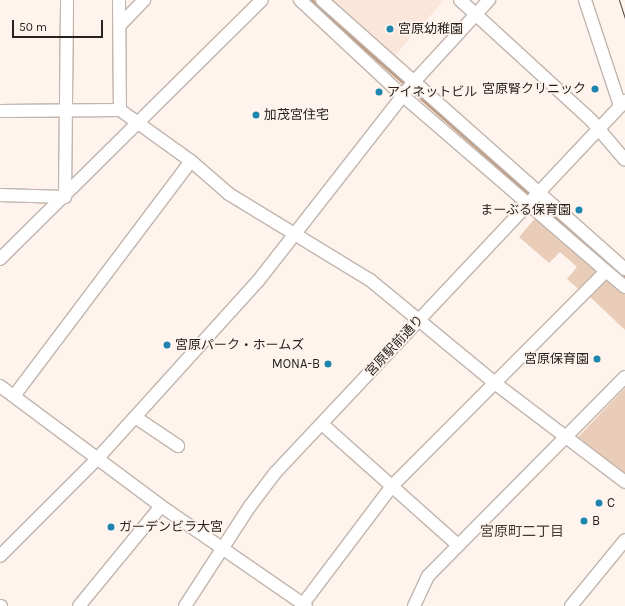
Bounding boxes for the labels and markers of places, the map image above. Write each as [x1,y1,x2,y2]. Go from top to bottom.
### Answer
place label: 宮原幼稚園 [398,21,463,37]
marker: 宮原幼稚園 [385,24,395,34]
place label: 宮原腎クリニック [482,81,586,97]
marker: 宮原腎クリニック [589,83,601,95]
place label: アイネットビル [387,84,478,100]
marker: アイネットビル [374,87,384,97]
place label: 加茂宮住宅 [264,107,329,123]
marker: 加茂宮住宅 [251,110,261,120]
place label: まーぶる保育園 [480,202,571,218]
marker: まーぶる保育園 [574,205,584,215]
place label: 宮原パーク・ホームズ [175,337,305,353]
marker: 宮原パーク・ホームズ [162,340,172,350]
place label: 宮原保育園 [524,351,589,367]
marker: 宮原保育園 [592,354,602,364]
place label: MONA-B [272,356,320,372]
marker: MONA-B [323,359,333,369]
place label: C [607,495,615,511]
marker: C [594,498,604,508]
place label: B [592,513,600,529]
marker: B [579,516,589,526]
place label: ガーデンビラ大宮 [119,519,223,535]
marker: ガーデンビラ大宮 [106,522,116,532]

